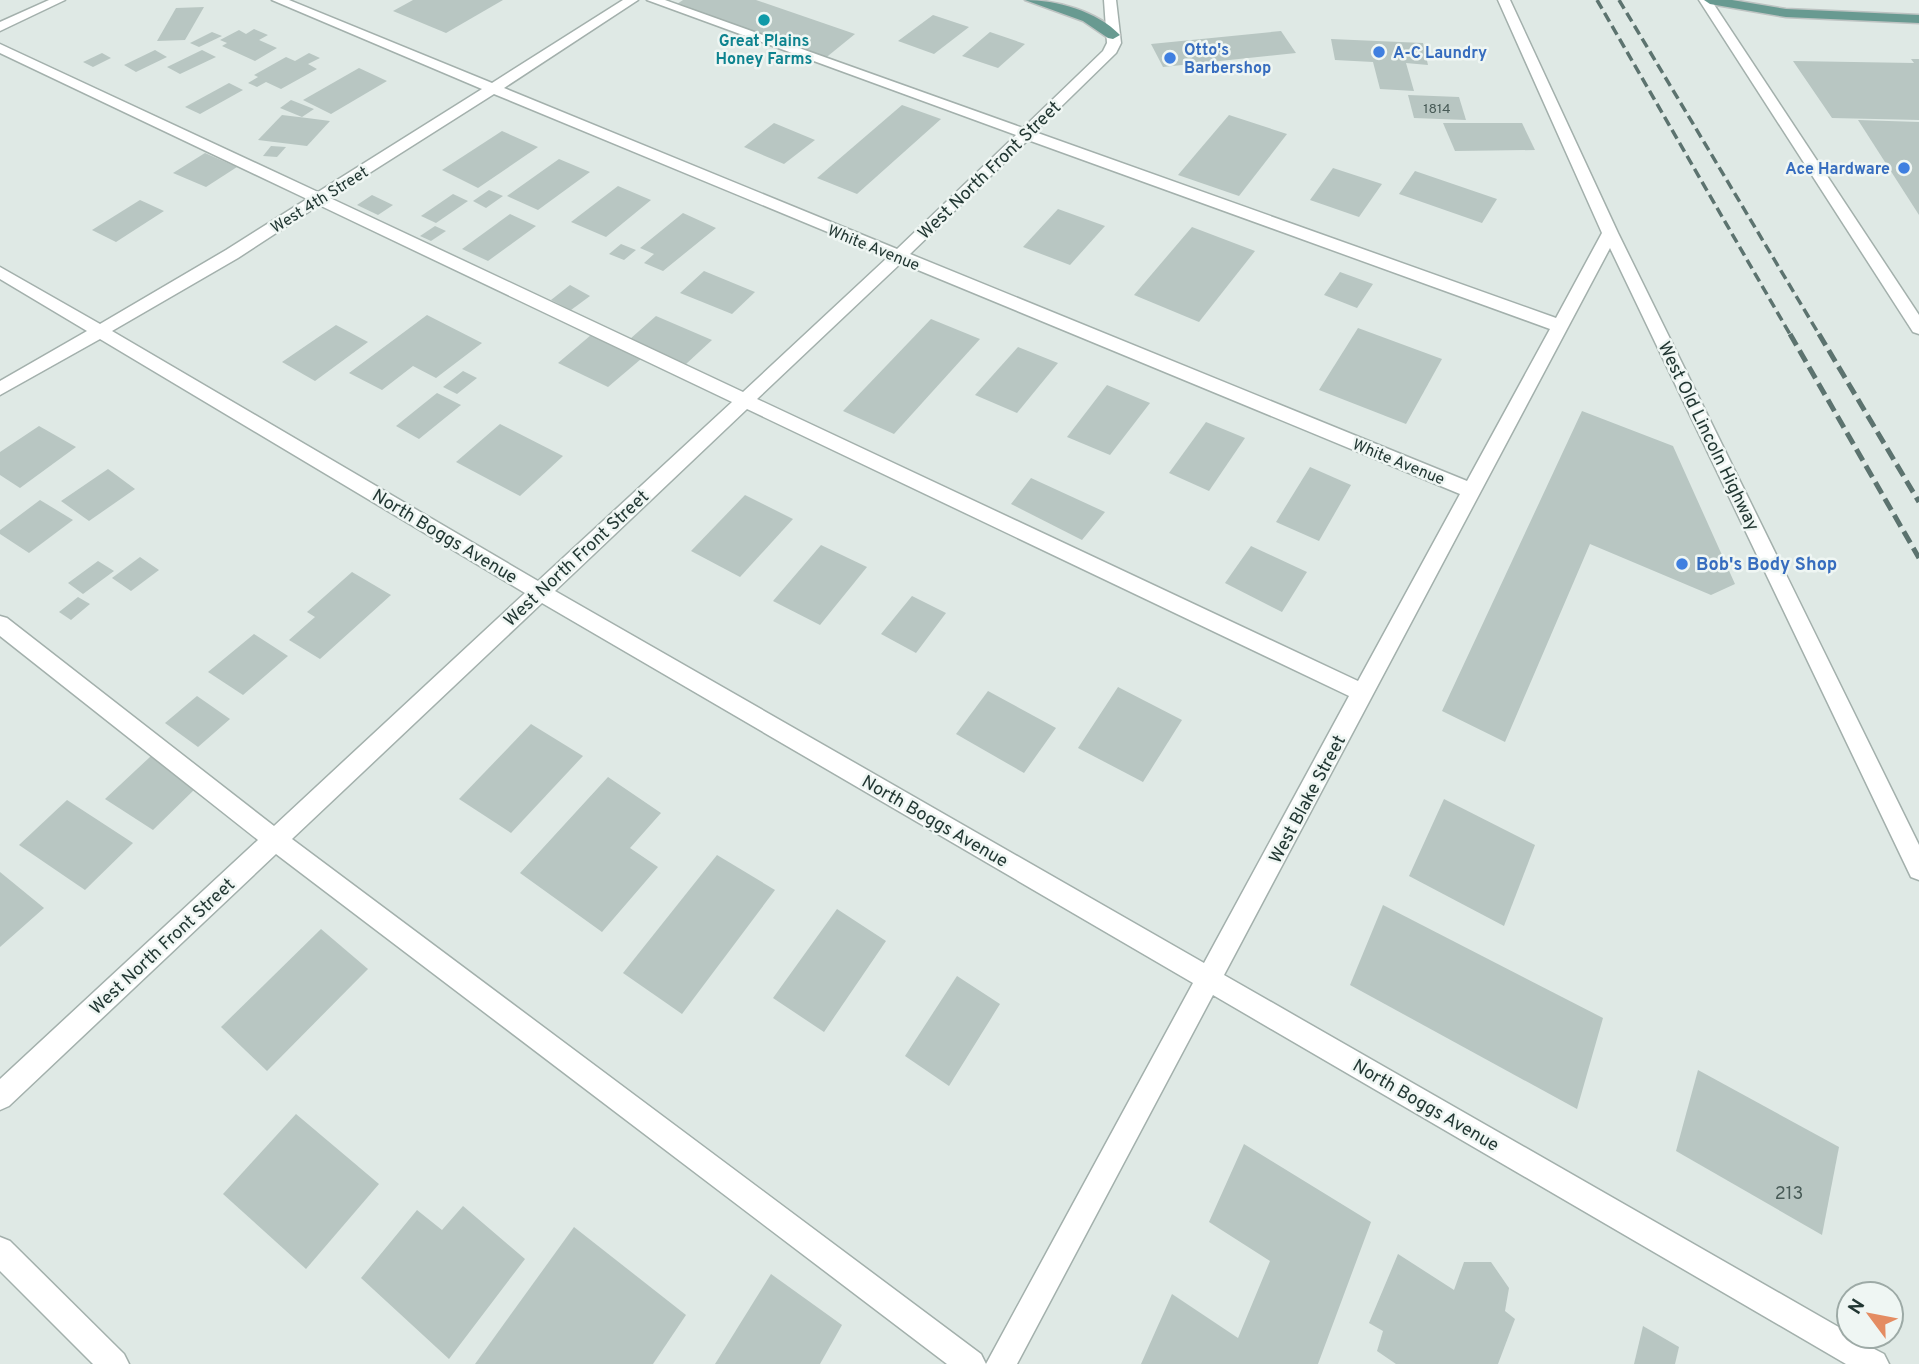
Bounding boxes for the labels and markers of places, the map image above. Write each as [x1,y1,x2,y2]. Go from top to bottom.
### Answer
marker: Great Plains Honey Farms [756,12,772,28]
place label: Great Plains Honey Farms [716,32,813,70]
place label: Otto's Barbershop [1184,41,1271,79]
marker: A-C Laundry [1371,44,1387,60]
place label: A-C Laundry [1393,44,1487,64]
marker: Otto's Barbershop [1162,50,1178,66]
place label: Ace Hardware [1785,160,1890,180]
marker: Ace Hardware [1896,160,1912,176]
place label: Bob's Body Shop [1696,554,1837,577]
marker: Bob's Body Shop [1674,556,1690,572]

